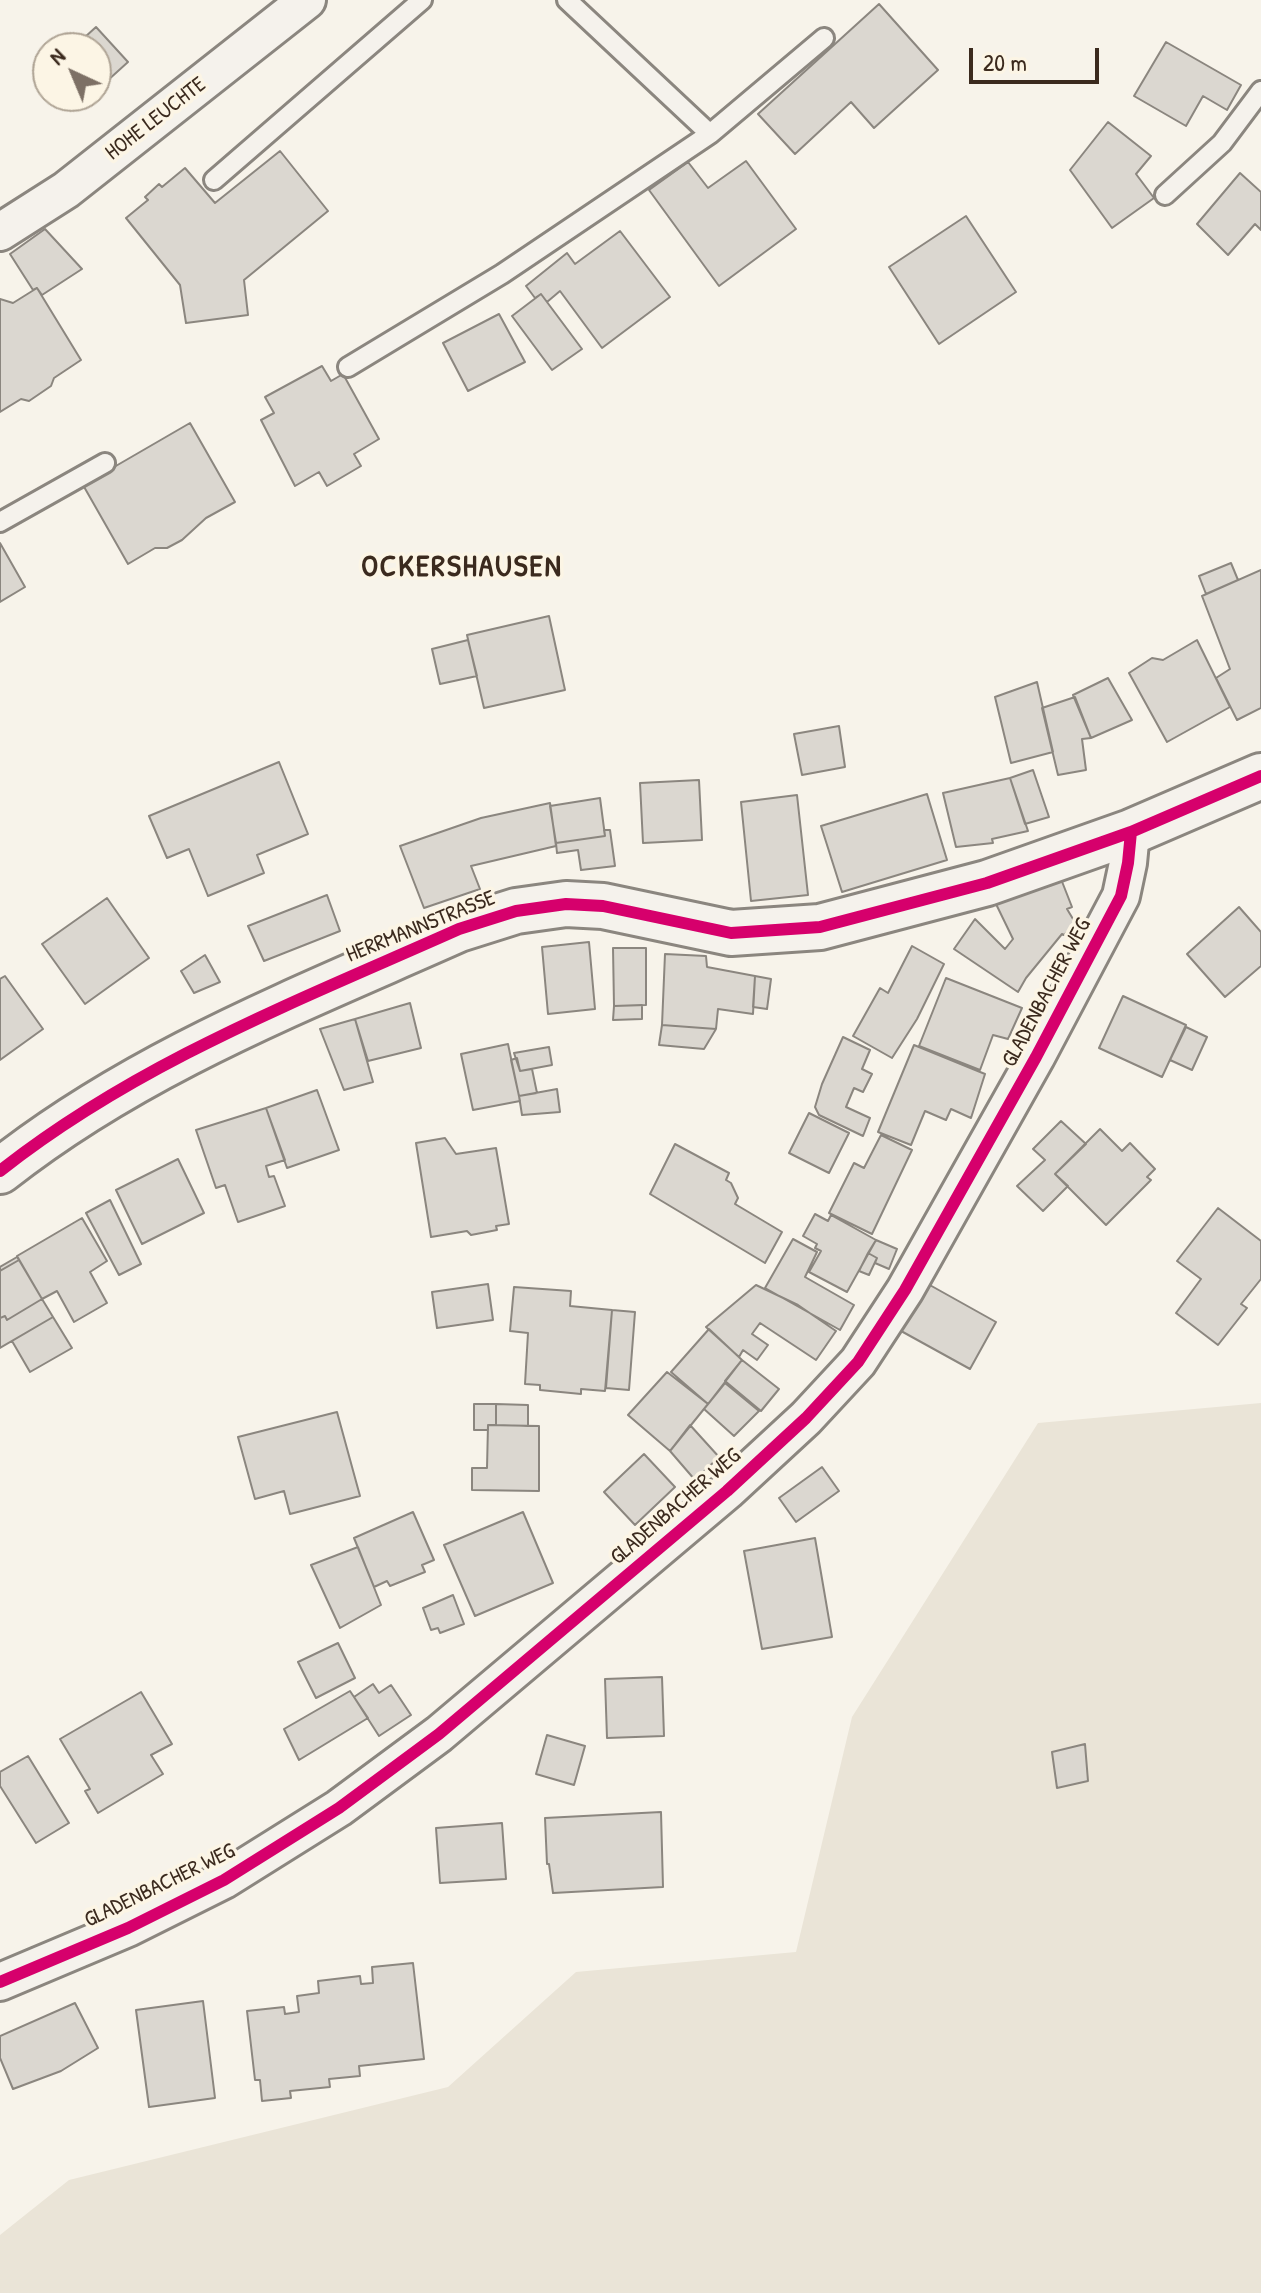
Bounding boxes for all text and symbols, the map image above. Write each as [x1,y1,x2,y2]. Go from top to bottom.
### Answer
north arrow [32,32,112,112]
scale bar [973,32,1103,82]
text: N [42,41,71,71]
text: 20 m [983,46,1027,78]
street label: HOHE LEUCHTE [101,72,211,166]
district label: OCKERSHAUSEN [361,550,563,586]
street label: HERRMANNSTRASSE [343,885,499,969]
street label: GLADENBACHER WEG [997,914,1097,1072]
street label: GLADENBACHER WEG [605,1443,747,1571]
street label: GLADENBACHER WEG [80,1838,240,1934]

